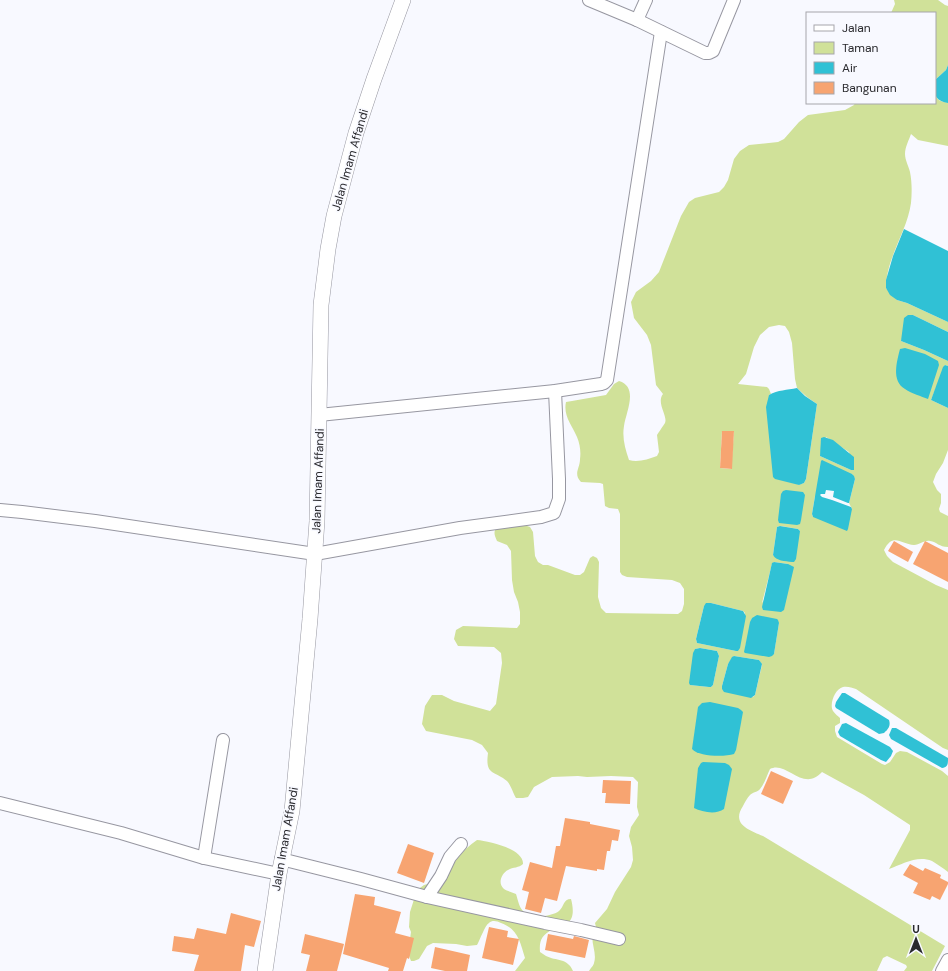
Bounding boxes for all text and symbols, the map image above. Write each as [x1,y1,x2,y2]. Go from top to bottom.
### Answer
legend [806,12,936,104]
text: Jalan [842,20,871,36]
text: Taman [842,40,879,56]
text: Air [842,60,858,76]
text: Bangunan [842,80,897,96]
street label: Jalan Imam Affandi [328,107,372,213]
street label: Jalan Imam Affandi [308,428,328,534]
street label: Jalan Imam Affandi [268,786,302,892]
north arrow [896,919,936,959]
text: U [912,922,920,936]

